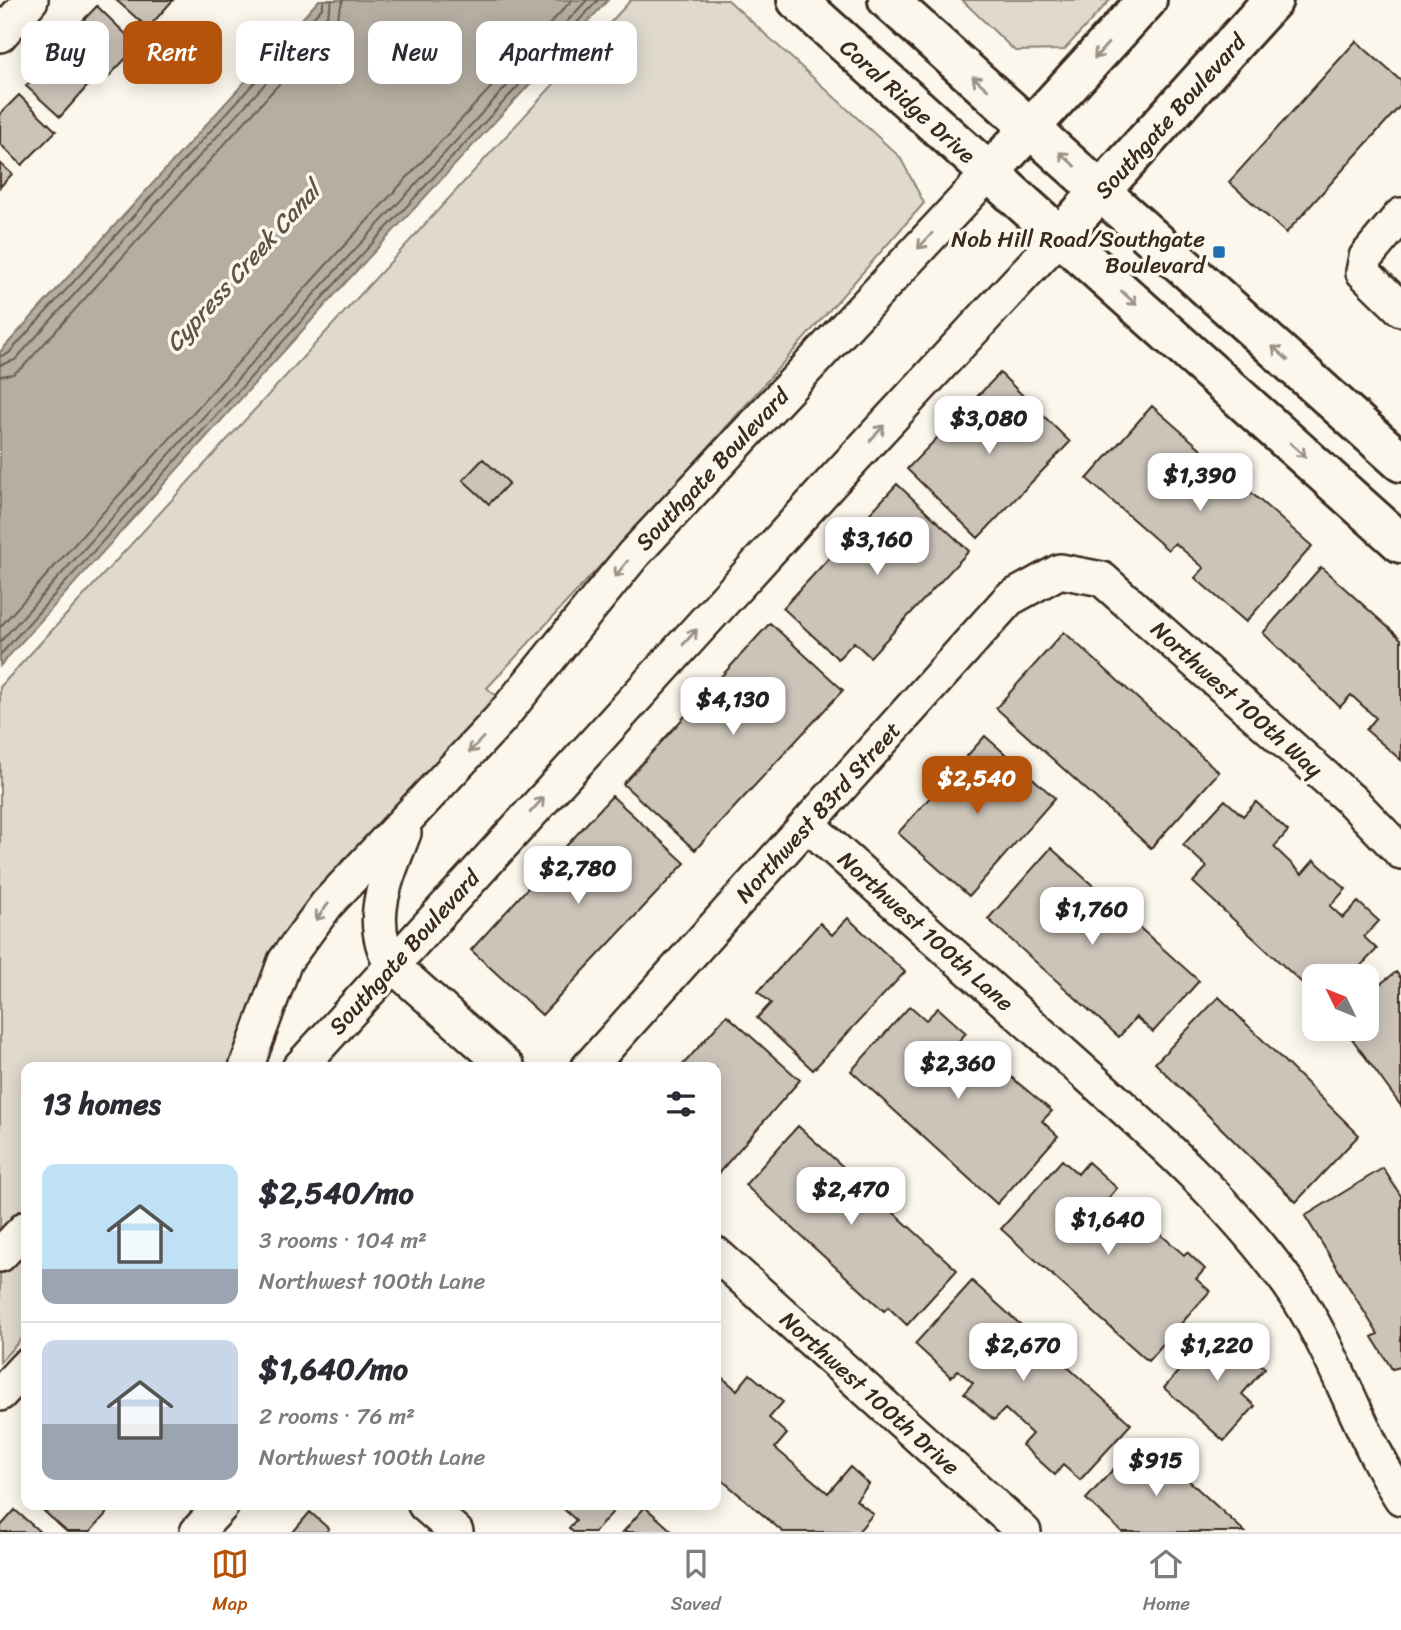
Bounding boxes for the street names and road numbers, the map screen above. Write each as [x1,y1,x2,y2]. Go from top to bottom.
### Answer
street label: Southgate Boulevard [1084,22,1258,209]
street label: Coral Ridge Drive [830,28,986,174]
street label: Southgate Boulevard [625,376,801,561]
street label: Northwest 100th Way [1141,610,1333,789]
street label: Northwest 83rd Street [725,712,912,913]
street label: Northwest 100th Lane [828,840,1024,1022]
street label: Southgate Boulevard [318,858,492,1045]
street label: Northwest 100th Drive [770,1301,970,1486]

